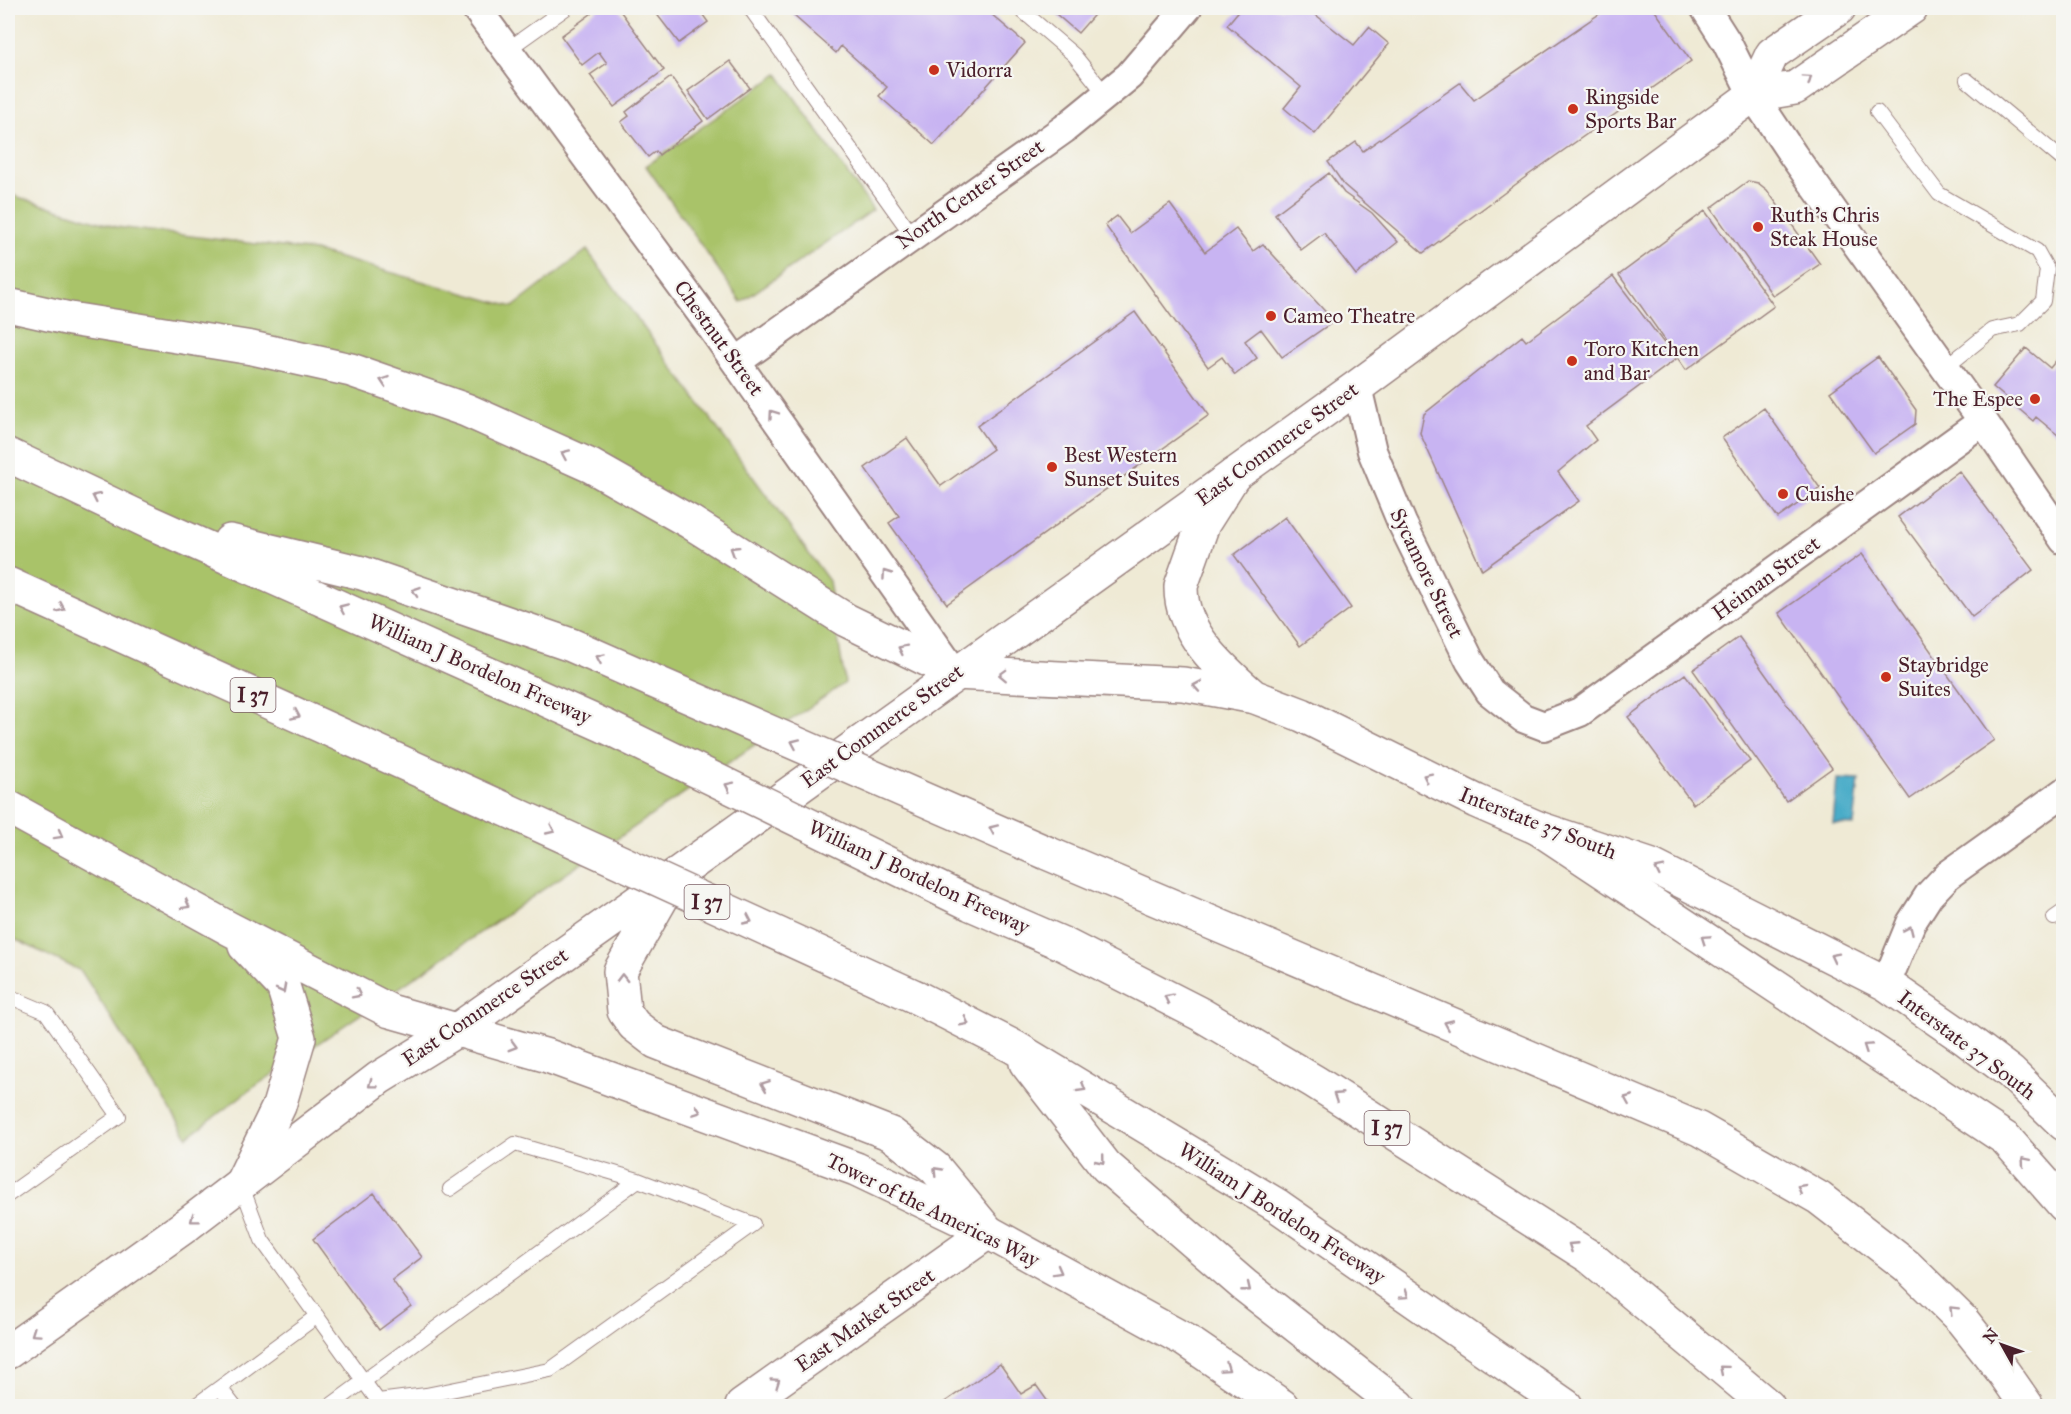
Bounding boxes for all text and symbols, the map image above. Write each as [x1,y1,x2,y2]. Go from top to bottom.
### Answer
place label: Vidorra [945,57,1012,83]
marker: Vidorra [927,63,941,77]
one-way arrow [1802,75,1813,86]
place label: Ringside Sports Bar [1585,84,1677,134]
marker: Ringside Sports Bar [1566,102,1580,116]
street label: North Center Street [891,133,1049,255]
place label: Ruth's Chris Steak House [1770,202,1879,252]
marker: Ruth's Chris Steak House [1751,220,1765,234]
street label: Chestnut Street [668,275,770,401]
place label: Cameo Theatre [1283,303,1416,329]
marker: Cameo Theatre [1264,309,1278,323]
place label: Toro Kitchen and Bar [1584,336,1699,386]
marker: Toro Kitchen and Bar [1565,354,1579,368]
one-way arrow [379,376,390,389]
street label: East Commerce Street [1191,376,1364,512]
place label: The Espee [1933,386,2023,412]
marker: The Espee [2028,392,2042,406]
one-way arrow [769,410,780,421]
place label: Best Western Sunset Suites [1064,442,1180,492]
one-way arrow [560,449,571,461]
marker: Best Western Sunset Suites [1045,460,1059,474]
place label: Cuishe [1795,481,1855,507]
marker: Cuishe [1776,487,1790,501]
one-way arrow [92,493,103,505]
street label: Sycamore Street [1384,504,1470,642]
street label: Heiman Street [1707,530,1825,626]
one-way arrow [730,546,741,557]
one-way arrow [882,569,893,580]
one-way arrow [411,586,422,599]
one-way arrow [54,601,65,613]
one-way arrow [338,603,349,615]
street label: William J Bordelon Freeway [364,608,597,730]
one-way arrow [898,644,909,656]
place label: Staybridge Suites [1898,652,1989,702]
one-way arrow [595,653,606,665]
street label: East Commerce Street [796,658,969,794]
one-way arrow [998,669,1007,682]
marker: Staybridge Suites [1879,670,1893,684]
road number: I 37 [230,678,276,712]
one-way arrow [1193,680,1203,693]
one-way arrow [289,707,300,719]
one-way arrow [790,738,801,750]
one-way arrow [1423,773,1434,784]
street label: Interstate 37 South [1456,781,1621,865]
one-way arrow [725,782,736,794]
street label: William J Bordelon Freeway [804,814,1035,940]
one-way arrow [545,823,556,835]
one-way arrow [988,824,999,836]
one-way arrow [53,828,63,839]
one-way arrow [1655,865,1666,877]
road number: I 37 [684,885,730,919]
one-way arrow [179,898,190,909]
one-way arrow [741,913,752,925]
one-way arrow [1901,925,1913,936]
one-way arrow [1701,935,1712,946]
street label: East Commerce Street [397,942,573,1072]
one-way arrow [1829,953,1840,965]
one-way arrow [615,974,628,983]
one-way arrow [275,983,286,993]
street label: Interstate 37 South [1893,985,2041,1106]
one-way arrow [351,987,361,998]
one-way arrow [1164,993,1175,1005]
one-way arrow [958,1015,969,1026]
one-way arrow [1444,1019,1455,1031]
one-way arrow [507,1039,518,1051]
one-way arrow [1863,1043,1874,1054]
one-way arrow [368,1076,379,1087]
one-way arrow [760,1080,771,1092]
one-way arrow [1076,1080,1086,1092]
one-way arrow [1333,1091,1343,1103]
one-way arrow [1623,1094,1634,1106]
one-way arrow [691,1103,701,1116]
road number: I 37 [1364,1111,1410,1145]
street label: William J Bordelon Freeway [1174,1136,1391,1290]
street label: Tower of the Americas Way [822,1147,1045,1273]
one-way arrow [1094,1153,1105,1164]
one-way arrow [2021,1157,2032,1167]
one-way arrow [934,1168,945,1179]
one-way arrow [1797,1184,1807,1196]
one-way arrow [190,1212,201,1223]
one-way arrow [1568,1242,1579,1253]
street label: East Market Street [790,1262,940,1378]
one-way arrow [1052,1264,1062,1275]
one-way arrow [1241,1281,1252,1292]
one-way arrow [1399,1288,1410,1299]
one-way arrow [1949,1307,1960,1318]
north arrow [1972,1315,2032,1375]
text: N [1979,1324,2003,1347]
one-way arrow [31,1326,42,1337]
one-way arrow [1220,1361,1231,1372]
one-way arrow [1719,1365,1730,1376]
one-way arrow [769,1378,780,1389]

